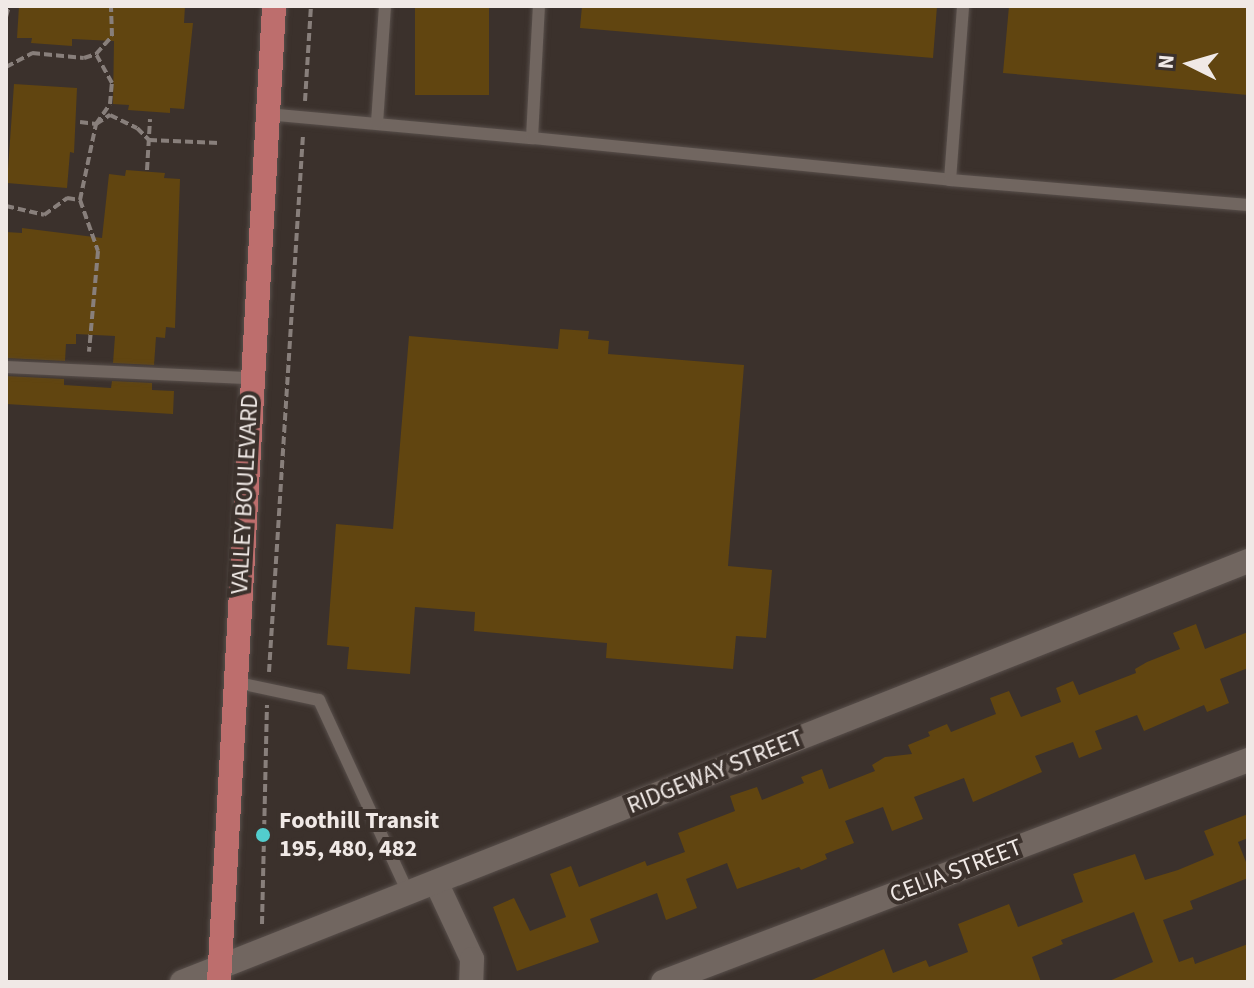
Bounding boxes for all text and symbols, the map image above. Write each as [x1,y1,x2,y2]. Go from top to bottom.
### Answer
north arrow [1150,24,1230,104]
text: N [1150,53,1183,71]
street label: VALLEY BOULEVARD [225,393,265,595]
street label: RIDGEWAY STREET [623,724,807,820]
place label: Foothill Transit 195, 480, 482 [279,807,439,863]
marker: Foothill Transit 195, 480, 482 [254,826,272,844]
street label: CELIA STREET [886,833,1026,909]

